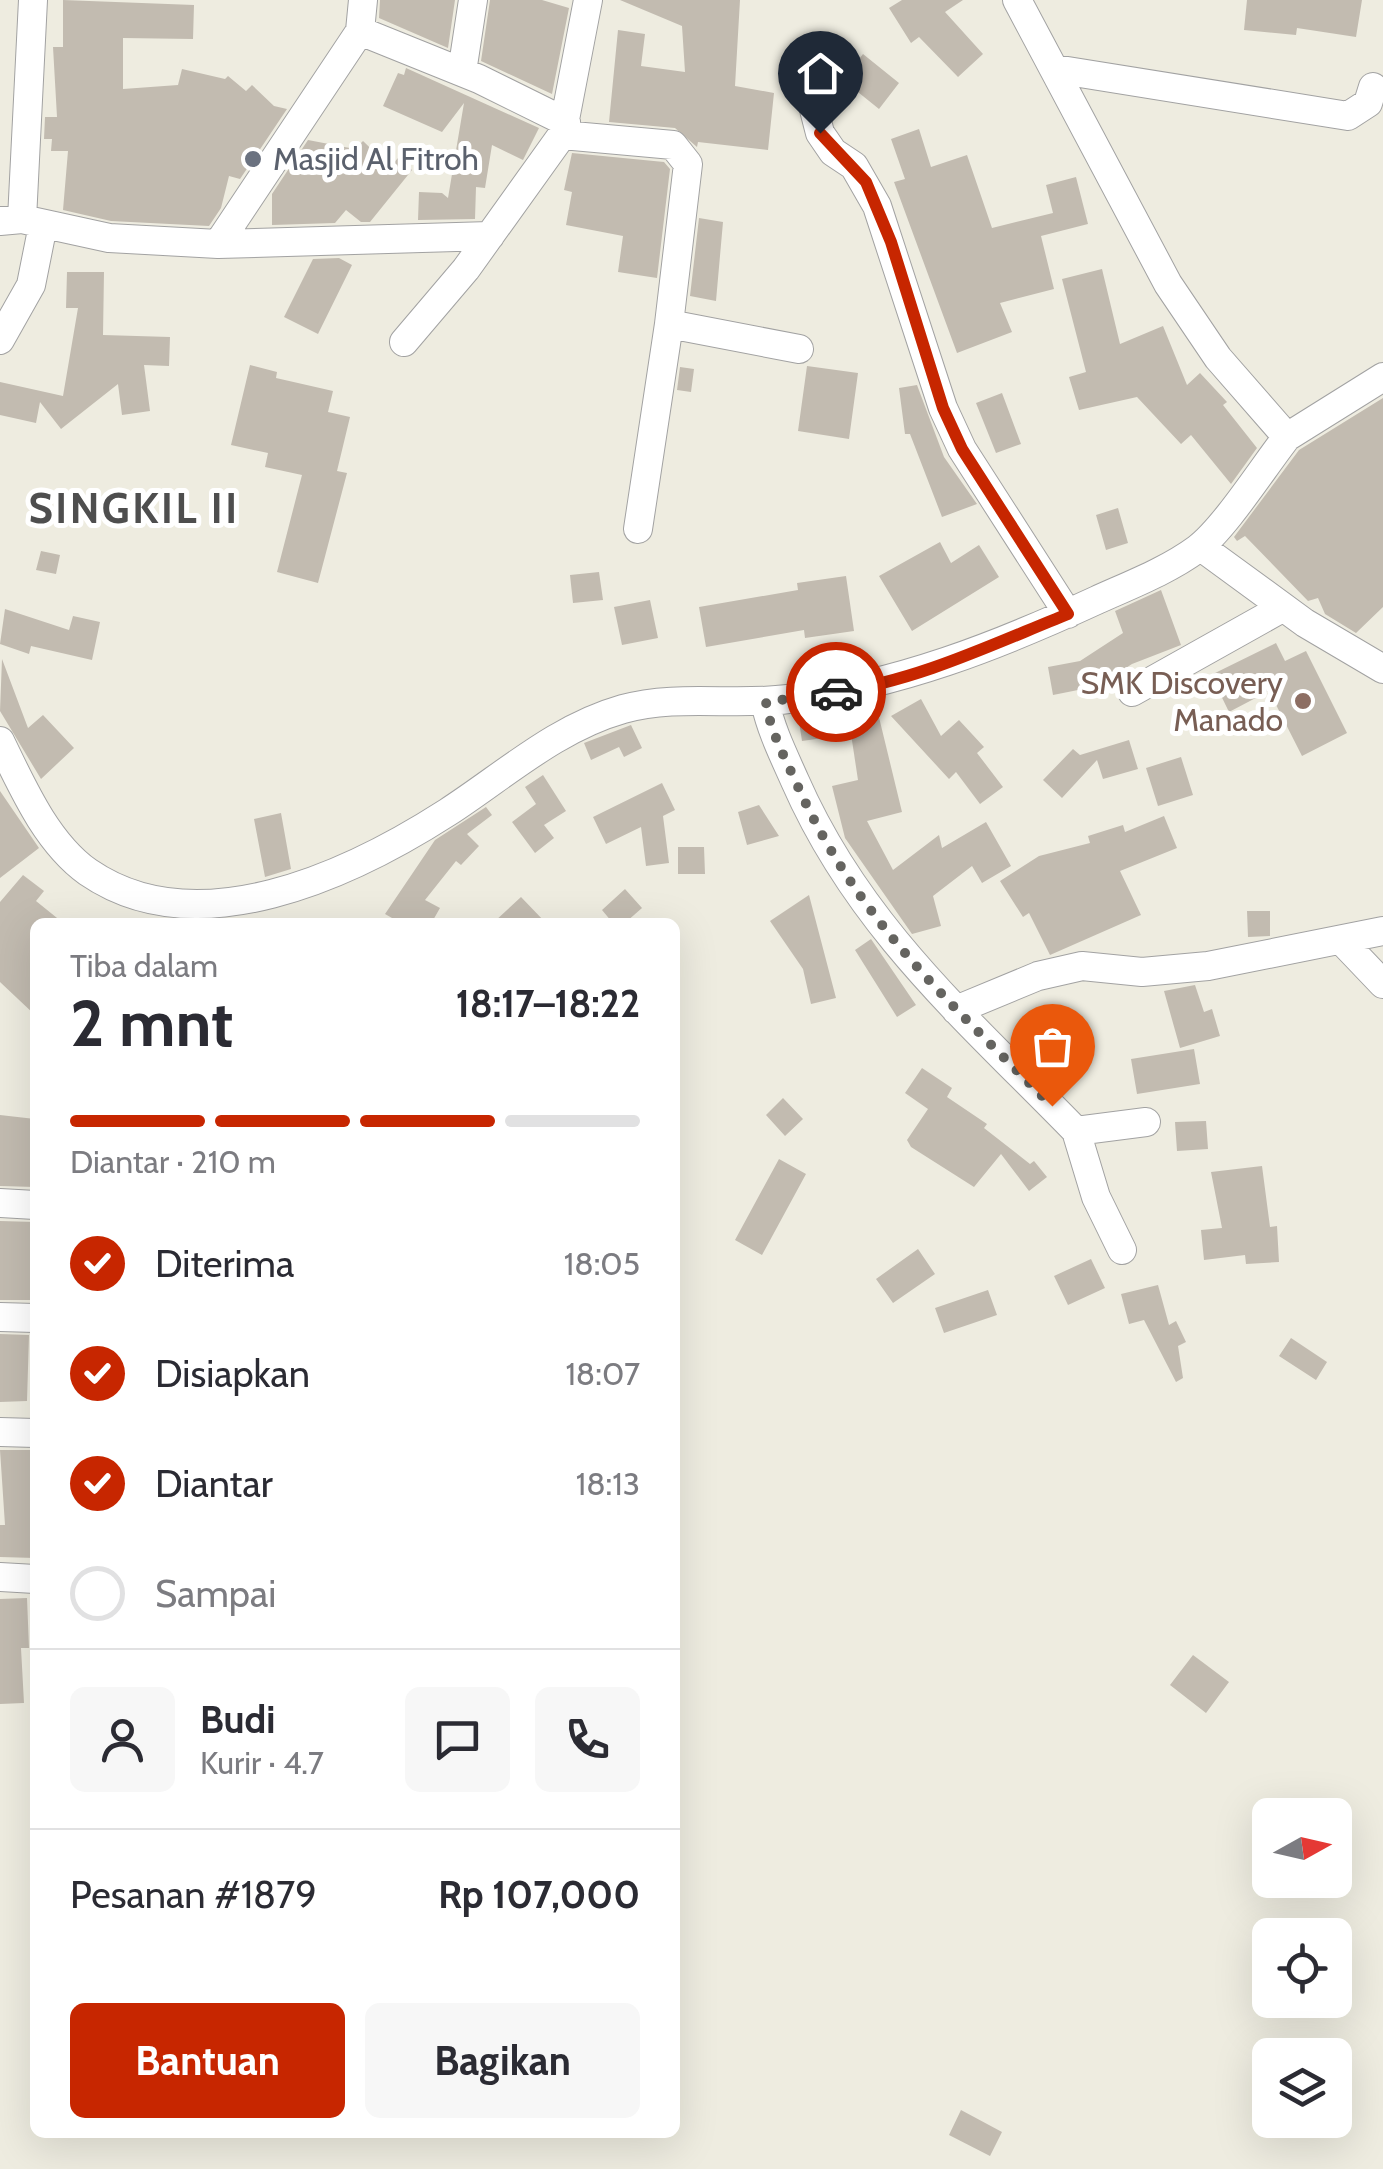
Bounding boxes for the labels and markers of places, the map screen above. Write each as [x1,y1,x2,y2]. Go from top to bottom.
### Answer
pin [778,31,863,134]
place label: Masjid Al Fitroh [273,139,479,178]
marker: Masjid Al Fitroh [242,148,264,170]
place label: SMK Discovery Manado [1080,663,1283,739]
marker: SMK Discovery Manado [1292,690,1314,712]
pin [1010,1004,1095,1107]

